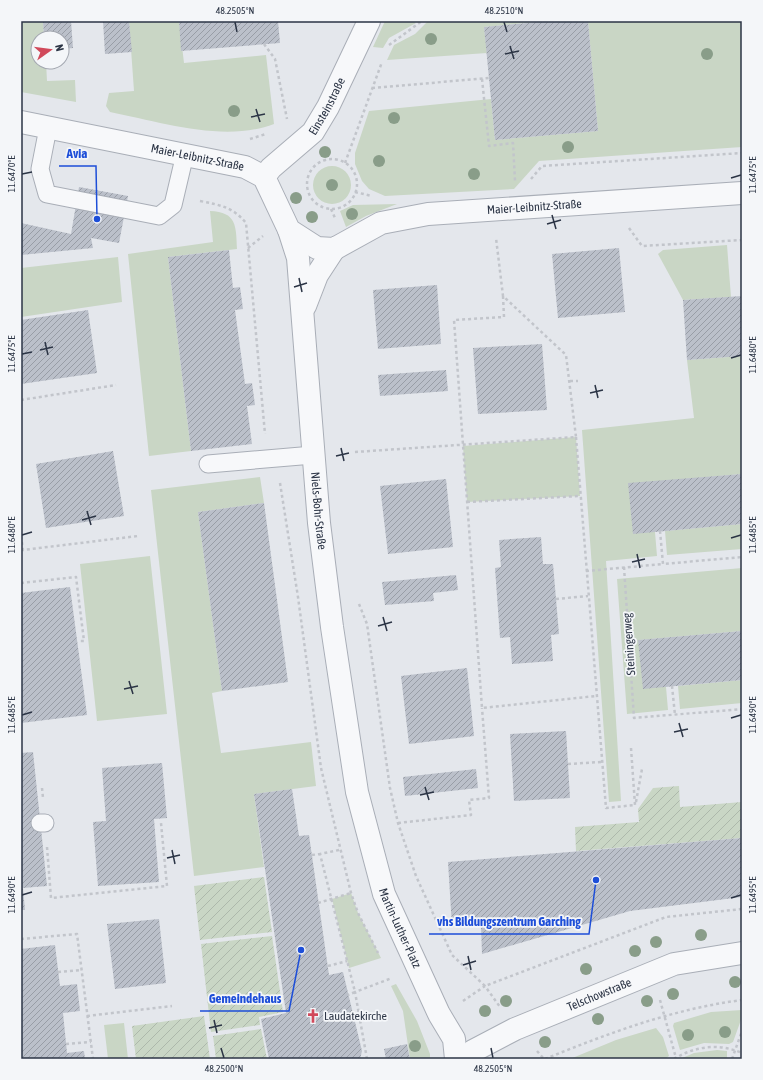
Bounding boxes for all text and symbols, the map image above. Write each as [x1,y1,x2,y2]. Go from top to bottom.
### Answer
text: 48.2505°N [216,5,254,16]
text: 48.2510°N [485,5,523,16]
north arrow [30,30,70,70]
text: N [53,43,66,52]
street label: Einsteinstraße [306,75,348,138]
callout: Avia [59,141,96,166]
street label: Maier-Leibnitz-Straße [150,141,245,174]
text: Avia [66,146,87,161]
text: 11.6470°E [6,155,17,193]
text: 11.6475°E [747,156,758,194]
street label: Maier-Leibnitz-Straße [487,197,582,217]
text: 11.6475°E [6,335,17,373]
text: 11.6480°E [747,336,758,374]
street label: Niels-Bohr-Straße [308,471,329,550]
text: 11.6480°E [6,516,17,554]
text: 11.6485°E [747,516,758,554]
street label: Steiningerweg [620,611,638,676]
text: 11.6485°E [6,696,17,734]
text: 11.6490°E [747,696,758,734]
text: 11.6490°E [6,876,17,914]
text: 11.6495°E [747,876,758,914]
street label: Martin-Luther-Platz [376,887,424,971]
callout: vhs Bildungszentrum Garching [429,909,589,934]
text: vhs Bildungszentrum Garching [437,914,581,929]
street label: Telschowstraße [565,975,633,1014]
callout: Gemeindehaus [200,986,289,1011]
text: Gemeindehaus [209,991,282,1006]
church icon: Laudatekirche [305,1008,321,1024]
place label: Laudatekirche [324,1009,387,1023]
text: 48.2500°N [205,1063,243,1074]
text: 48.2505°N [474,1063,512,1074]

